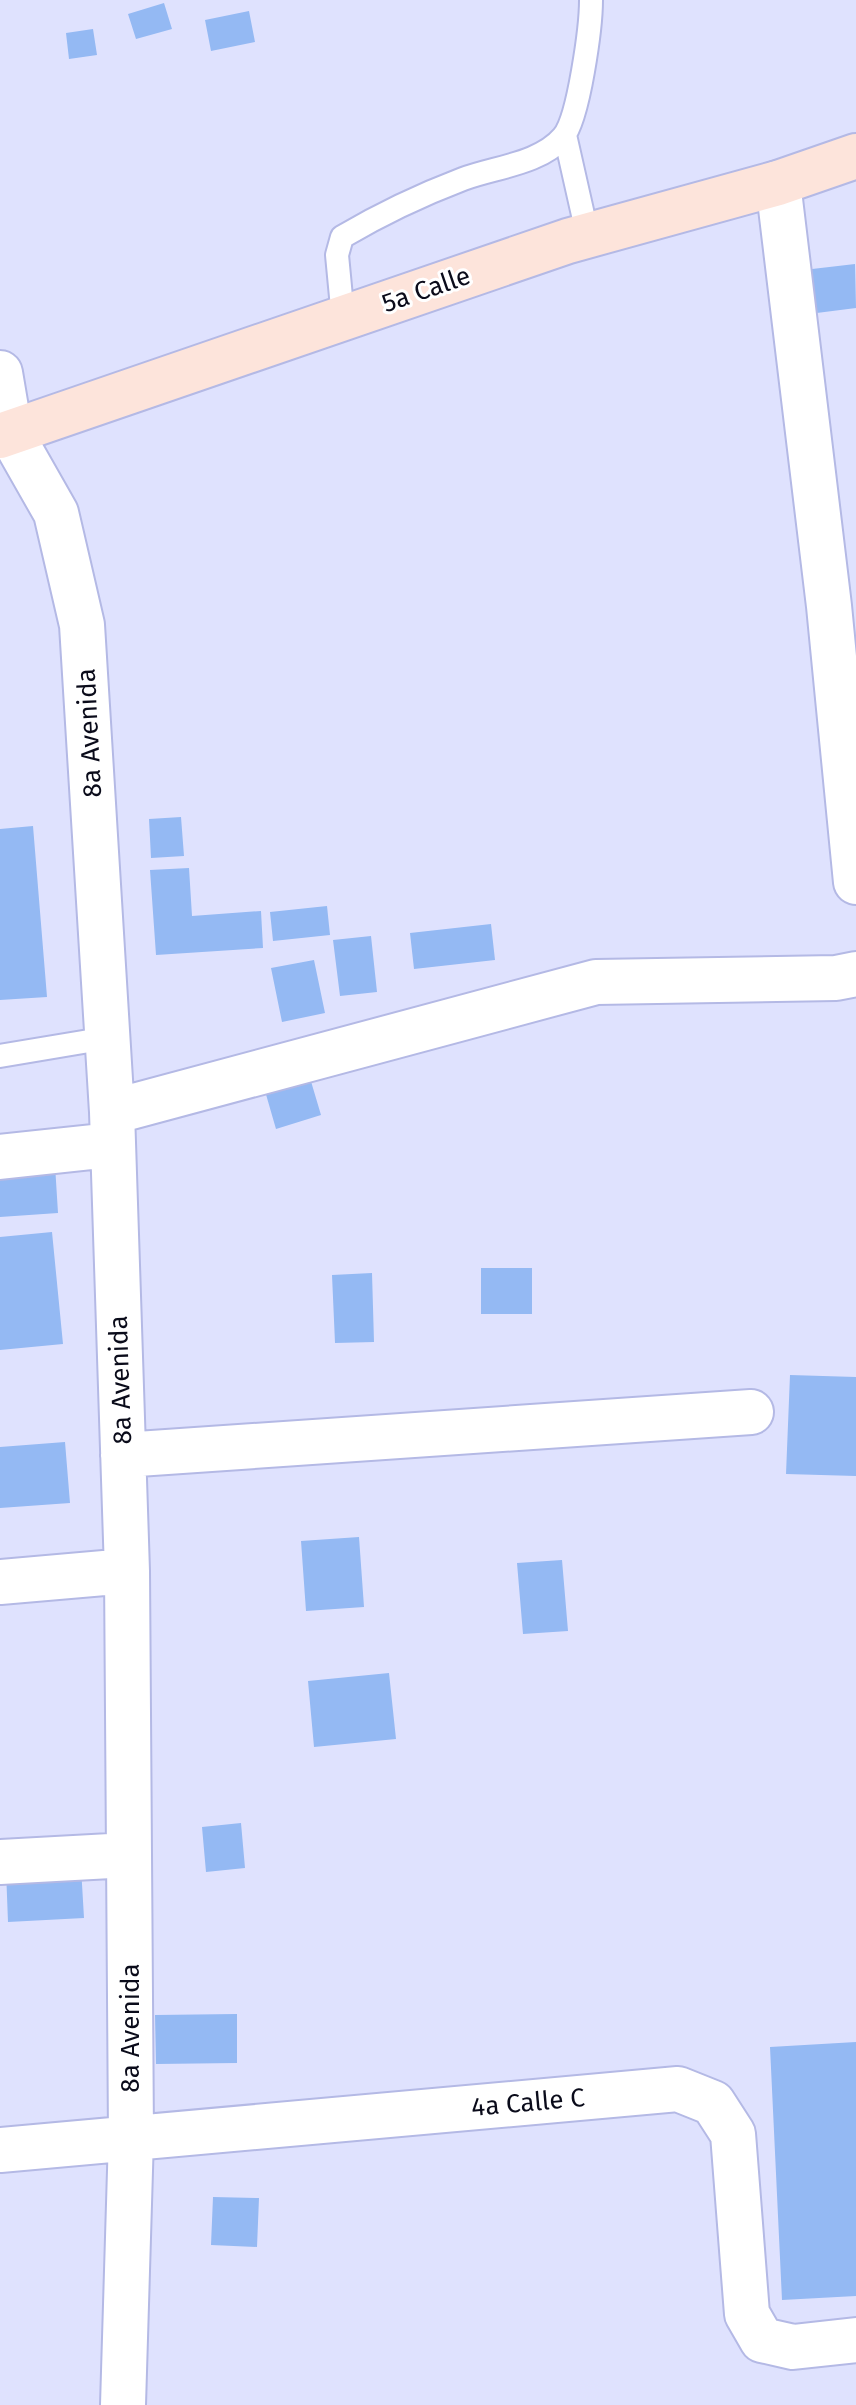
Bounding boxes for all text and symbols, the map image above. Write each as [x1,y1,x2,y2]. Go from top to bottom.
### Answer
street label: 5a Calle [378,260,474,319]
street label: 8a Avenida [71,668,108,798]
street label: 8a Avenida [103,1315,138,1445]
street label: 8a Avenida [115,1963,146,2093]
street label: 4a Calle C [470,2082,587,2123]

